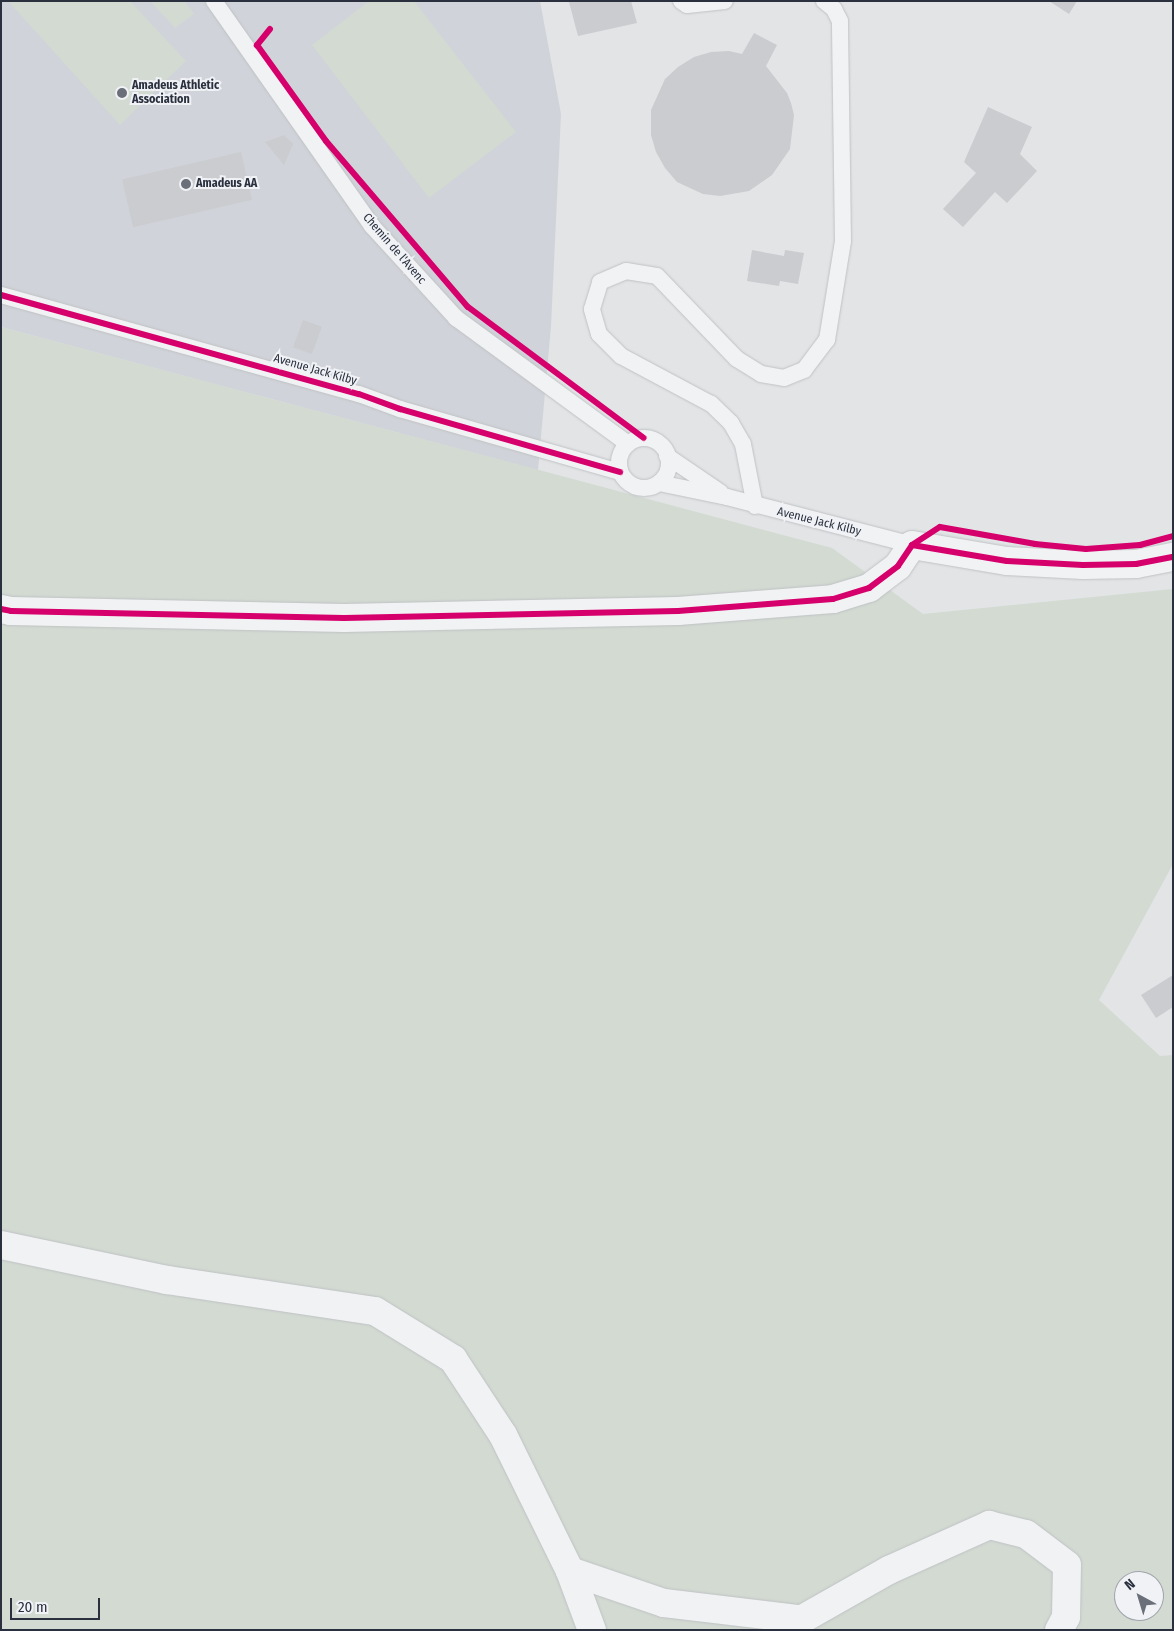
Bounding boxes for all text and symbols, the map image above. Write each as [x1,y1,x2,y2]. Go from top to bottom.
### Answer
place label: Amadeus Athletic Association [132,79,219,107]
marker: Amadeus Athletic Association [116,87,128,99]
place label: Amadeus AA [196,177,257,191]
marker: Amadeus AA [180,178,192,190]
street label: Chemin de l'Avenc [359,211,429,287]
street label: Avenue Jack Kilby [272,351,358,389]
street label: Avenue Jack Kilby [776,505,862,539]
north arrow [1114,1571,1164,1621]
text: N [1121,1575,1138,1594]
scale bar [12,1588,102,1620]
text: 20 m [18,1598,48,1616]

